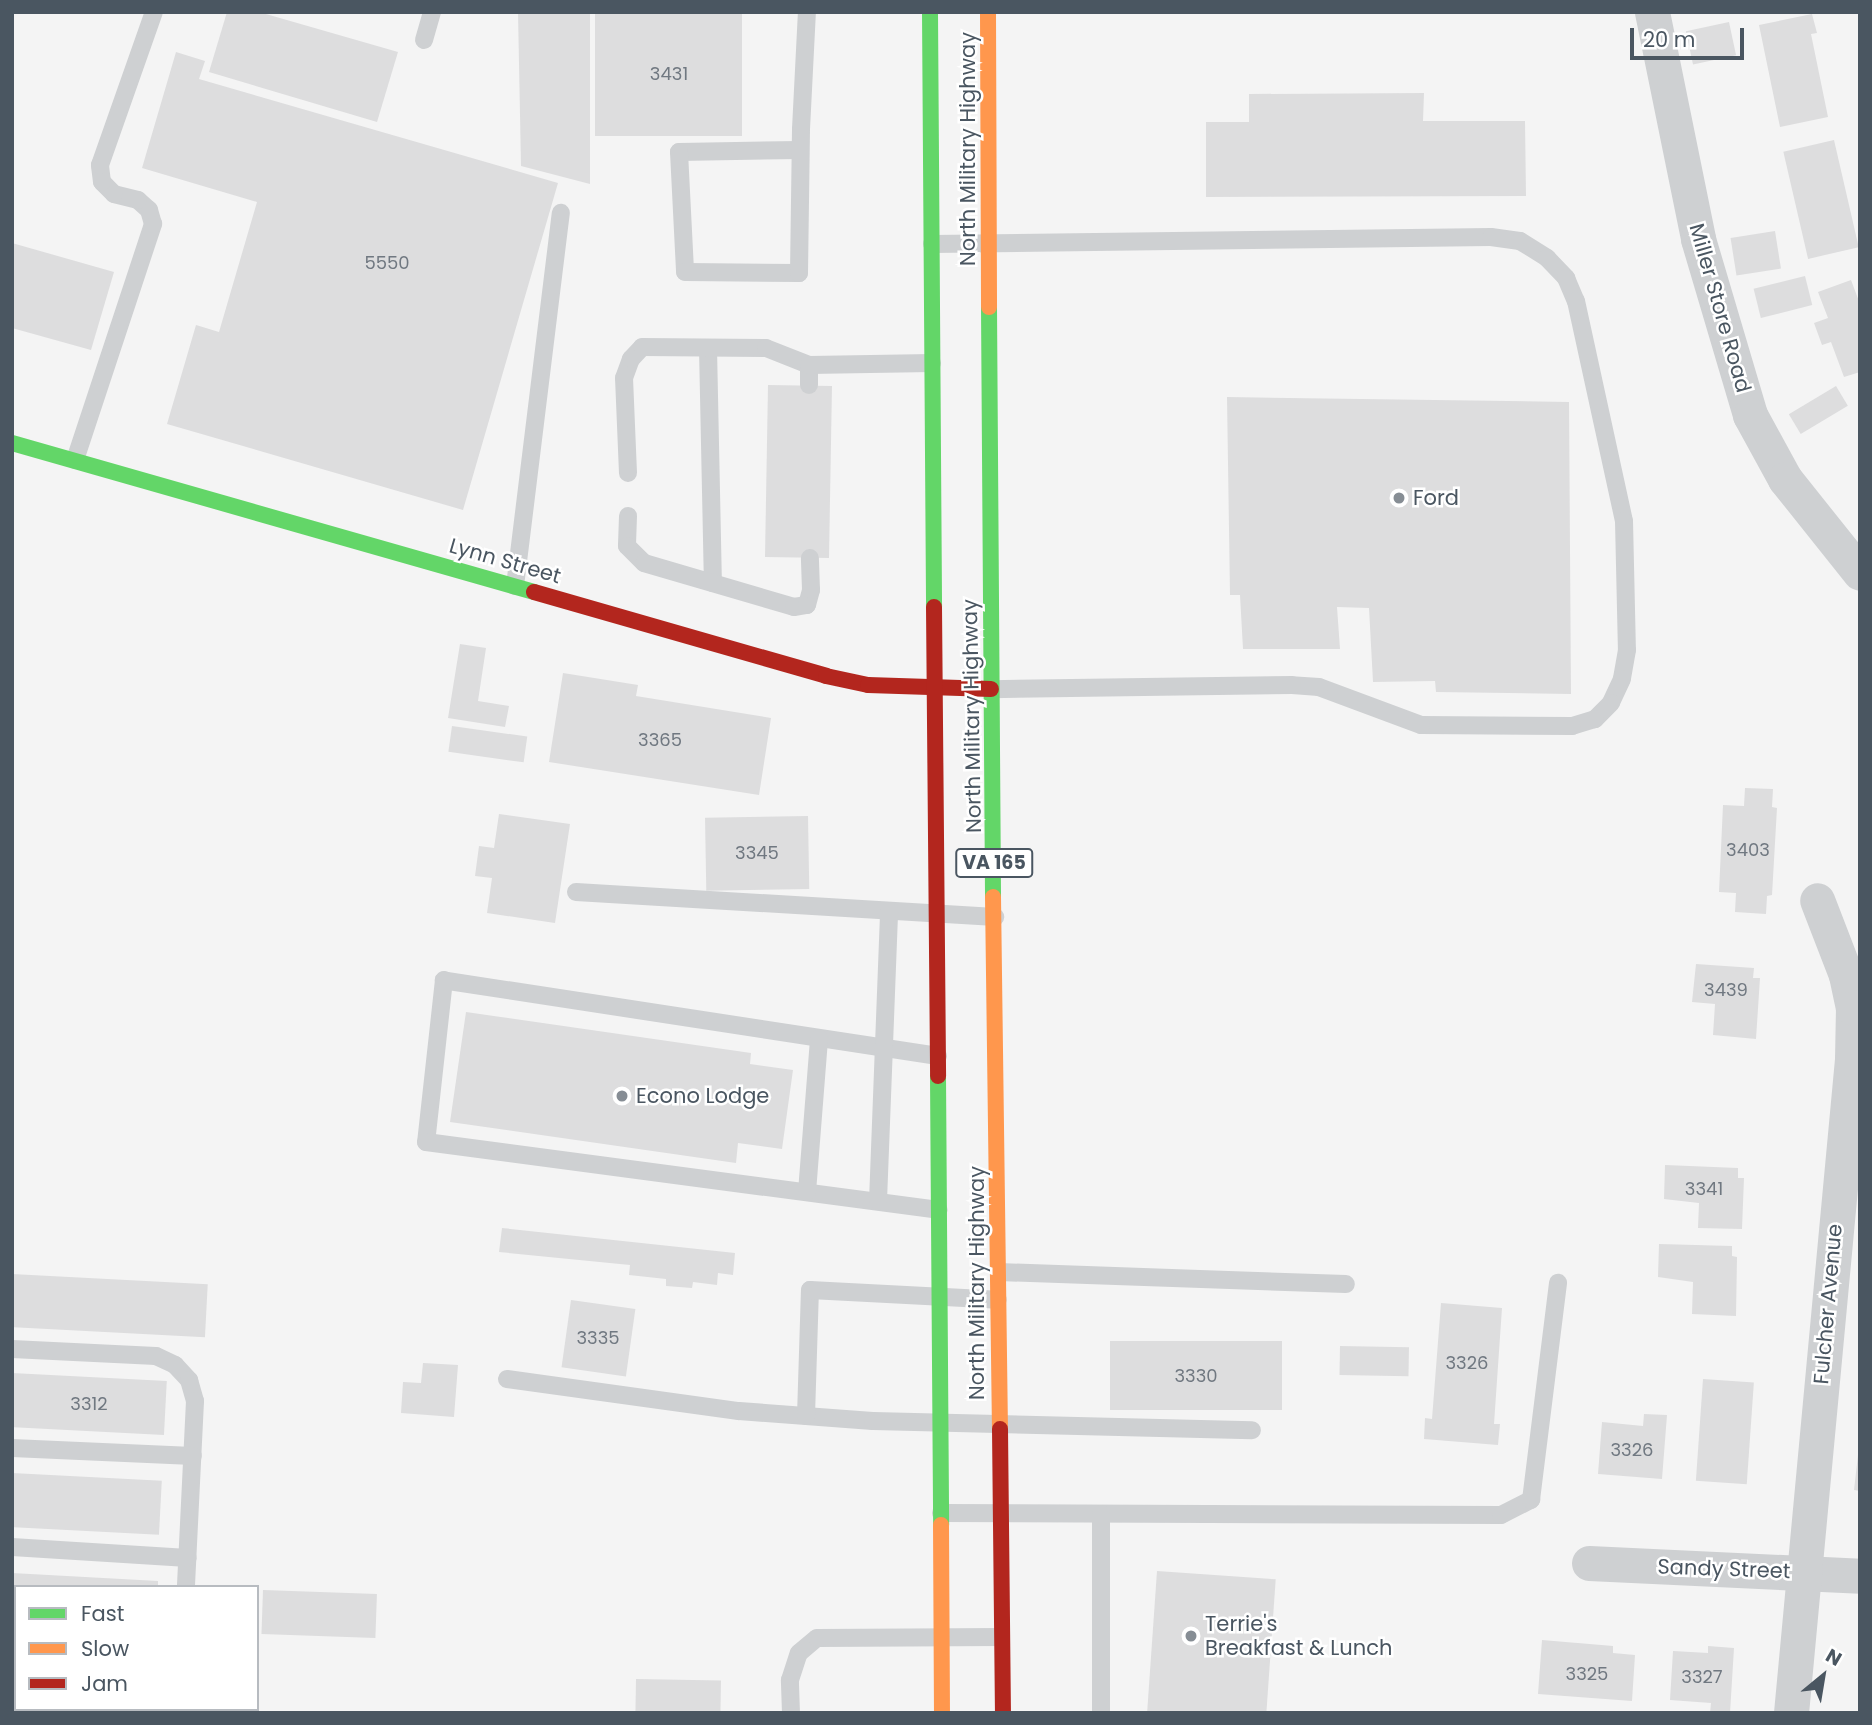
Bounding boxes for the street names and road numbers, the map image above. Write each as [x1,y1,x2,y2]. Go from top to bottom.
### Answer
street label: North Military Highway [955,32,981,266]
street label: Miller Store Road [1684,221,1756,395]
street label: Lynn Street [446,533,564,589]
street label: North Military Highway [957,599,987,833]
road number: VA 165 [954,848,1034,878]
street label: North Military Highway [964,1166,990,1400]
street label: Fulcher Avenue [1808,1223,1848,1385]
street label: Sandy Street [1657,1554,1791,1584]

